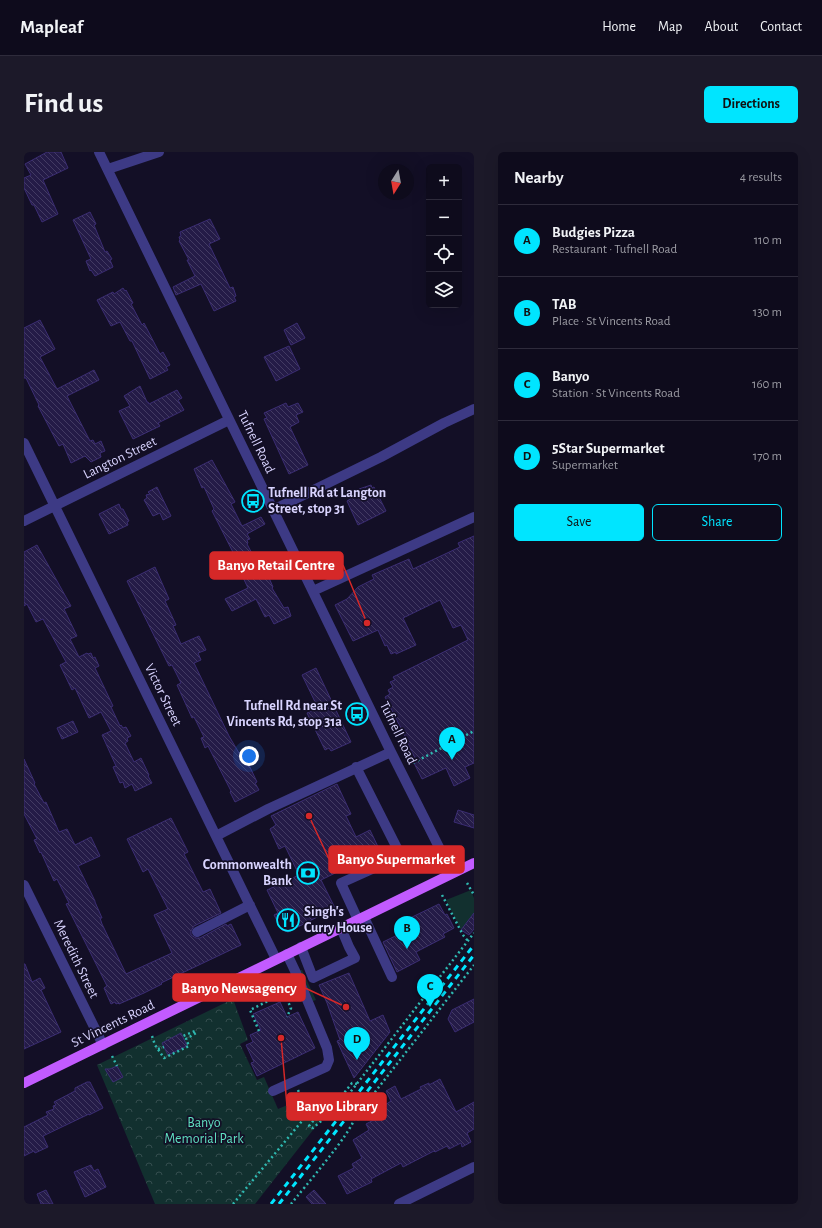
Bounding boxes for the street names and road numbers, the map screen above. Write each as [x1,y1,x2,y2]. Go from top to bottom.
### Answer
street label: Tufnell Road [235,408,277,476]
street label: Langton Street [81,434,159,482]
street label: Victor Street [142,662,184,729]
street label: Tufnell Road [377,699,419,767]
street label: Meredith Street [51,917,101,1001]
street label: St Vincents Road [69,998,157,1050]

